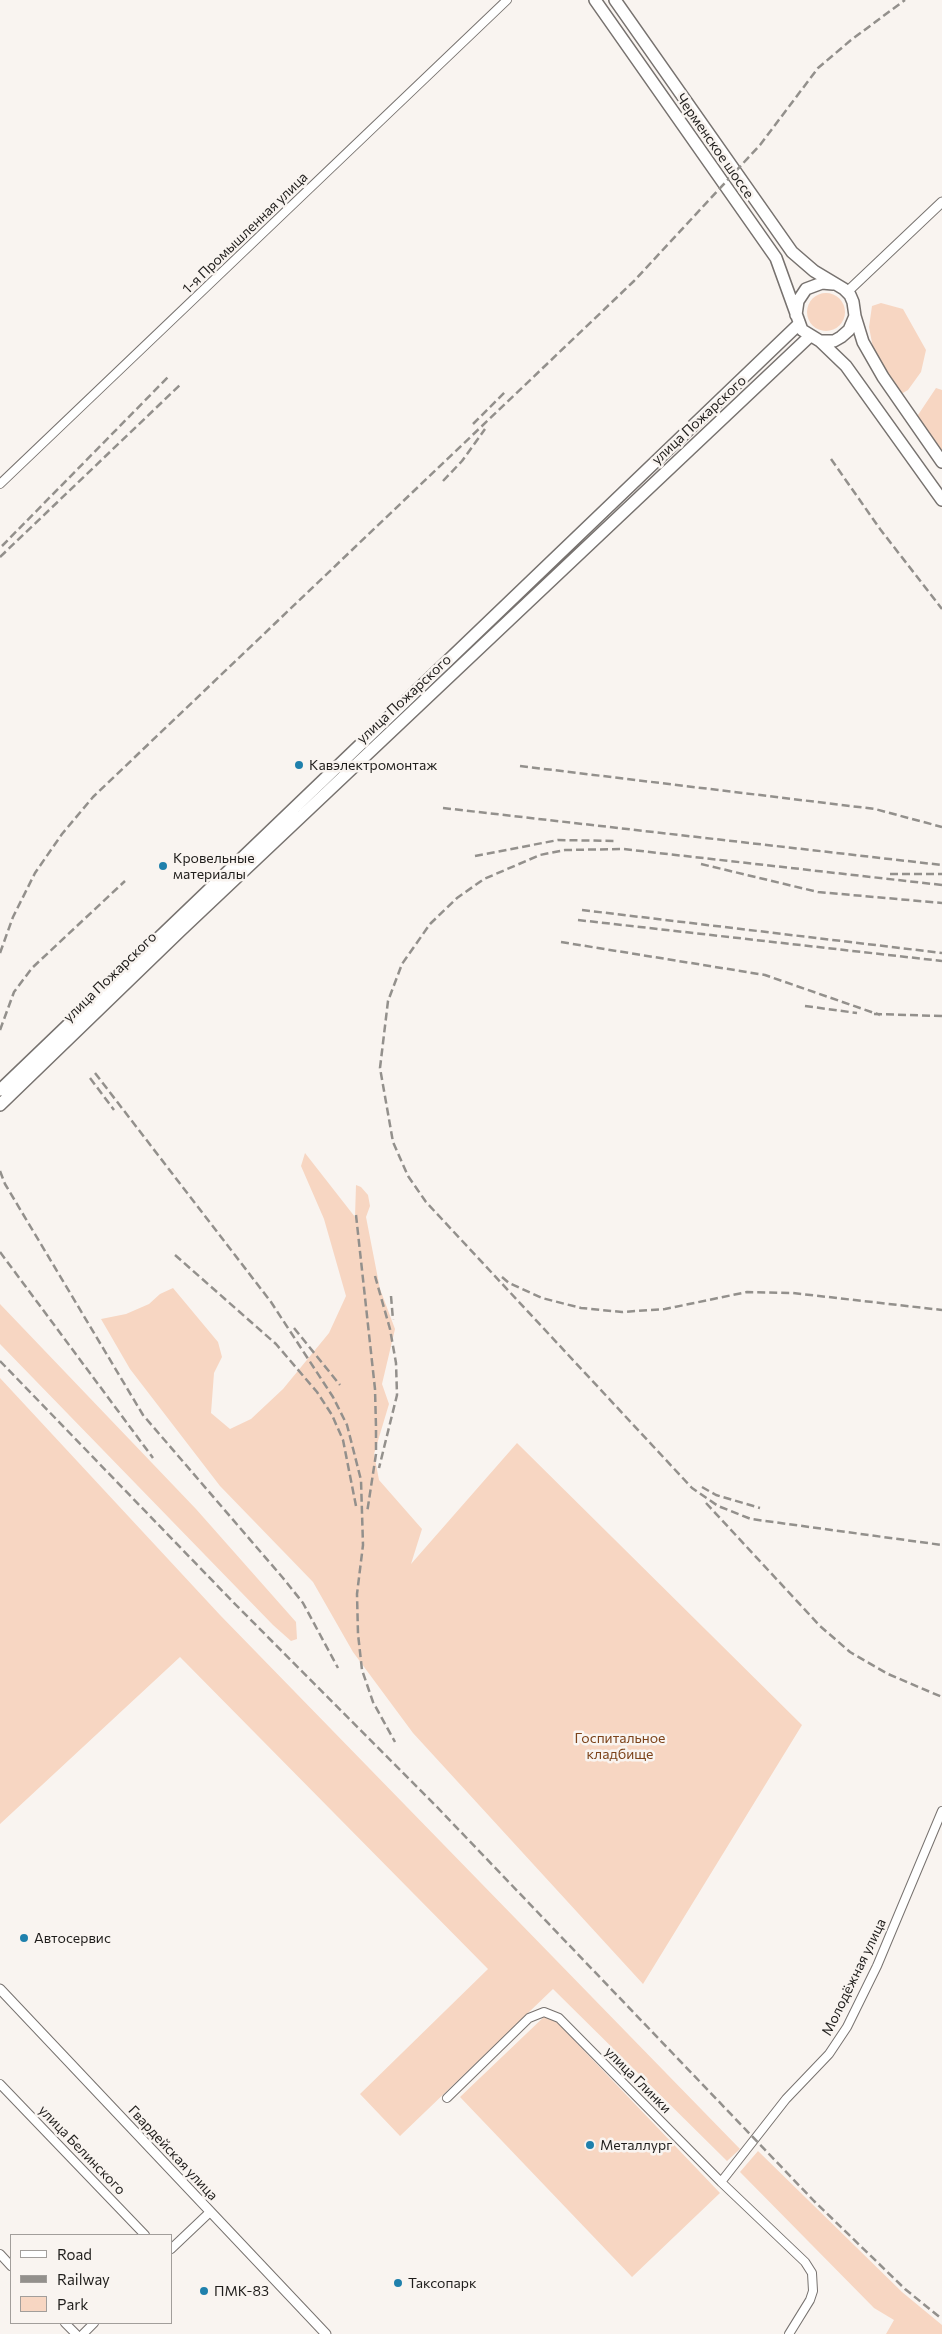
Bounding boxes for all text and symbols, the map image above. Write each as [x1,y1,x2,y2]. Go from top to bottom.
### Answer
street label: Черменское шоссе [673,90,757,202]
street label: 1-я Промышленная улица [179,169,311,297]
street label: улица Пожарского [648,372,750,468]
street label: улица Пожарского [353,651,455,747]
place label: Кавэлектромонтаж [309,757,437,773]
marker: Кавэлектромонтаж [293,759,305,771]
place label: Кровельные материалы [173,850,255,882]
marker: Кровельные материалы [157,860,169,872]
street label: улица Пожарского [60,928,160,1026]
park label: Госпитальное кладбище [575,1730,665,1762]
street label: Молодёжная улица [818,1916,890,2038]
place label: Автосервис [34,1930,111,1946]
marker: Автосервис [18,1932,30,1944]
street label: улица Глинки [601,2043,675,2117]
street label: улица Белинского [35,2102,129,2198]
street label: Гвардейская улица [125,2102,221,2204]
place label: Металлург [600,2137,672,2153]
marker: Металлург [584,2139,596,2151]
legend [10,2234,172,2324]
text: Road [57,2245,92,2263]
text: Railway [57,2270,110,2288]
place label: Таксопарк [408,2275,476,2291]
marker: Таксопарк [392,2277,404,2289]
place label: ПМК-83 [214,2283,269,2299]
marker: ПМК-83 [198,2285,210,2297]
text: Park [57,2295,88,2313]

